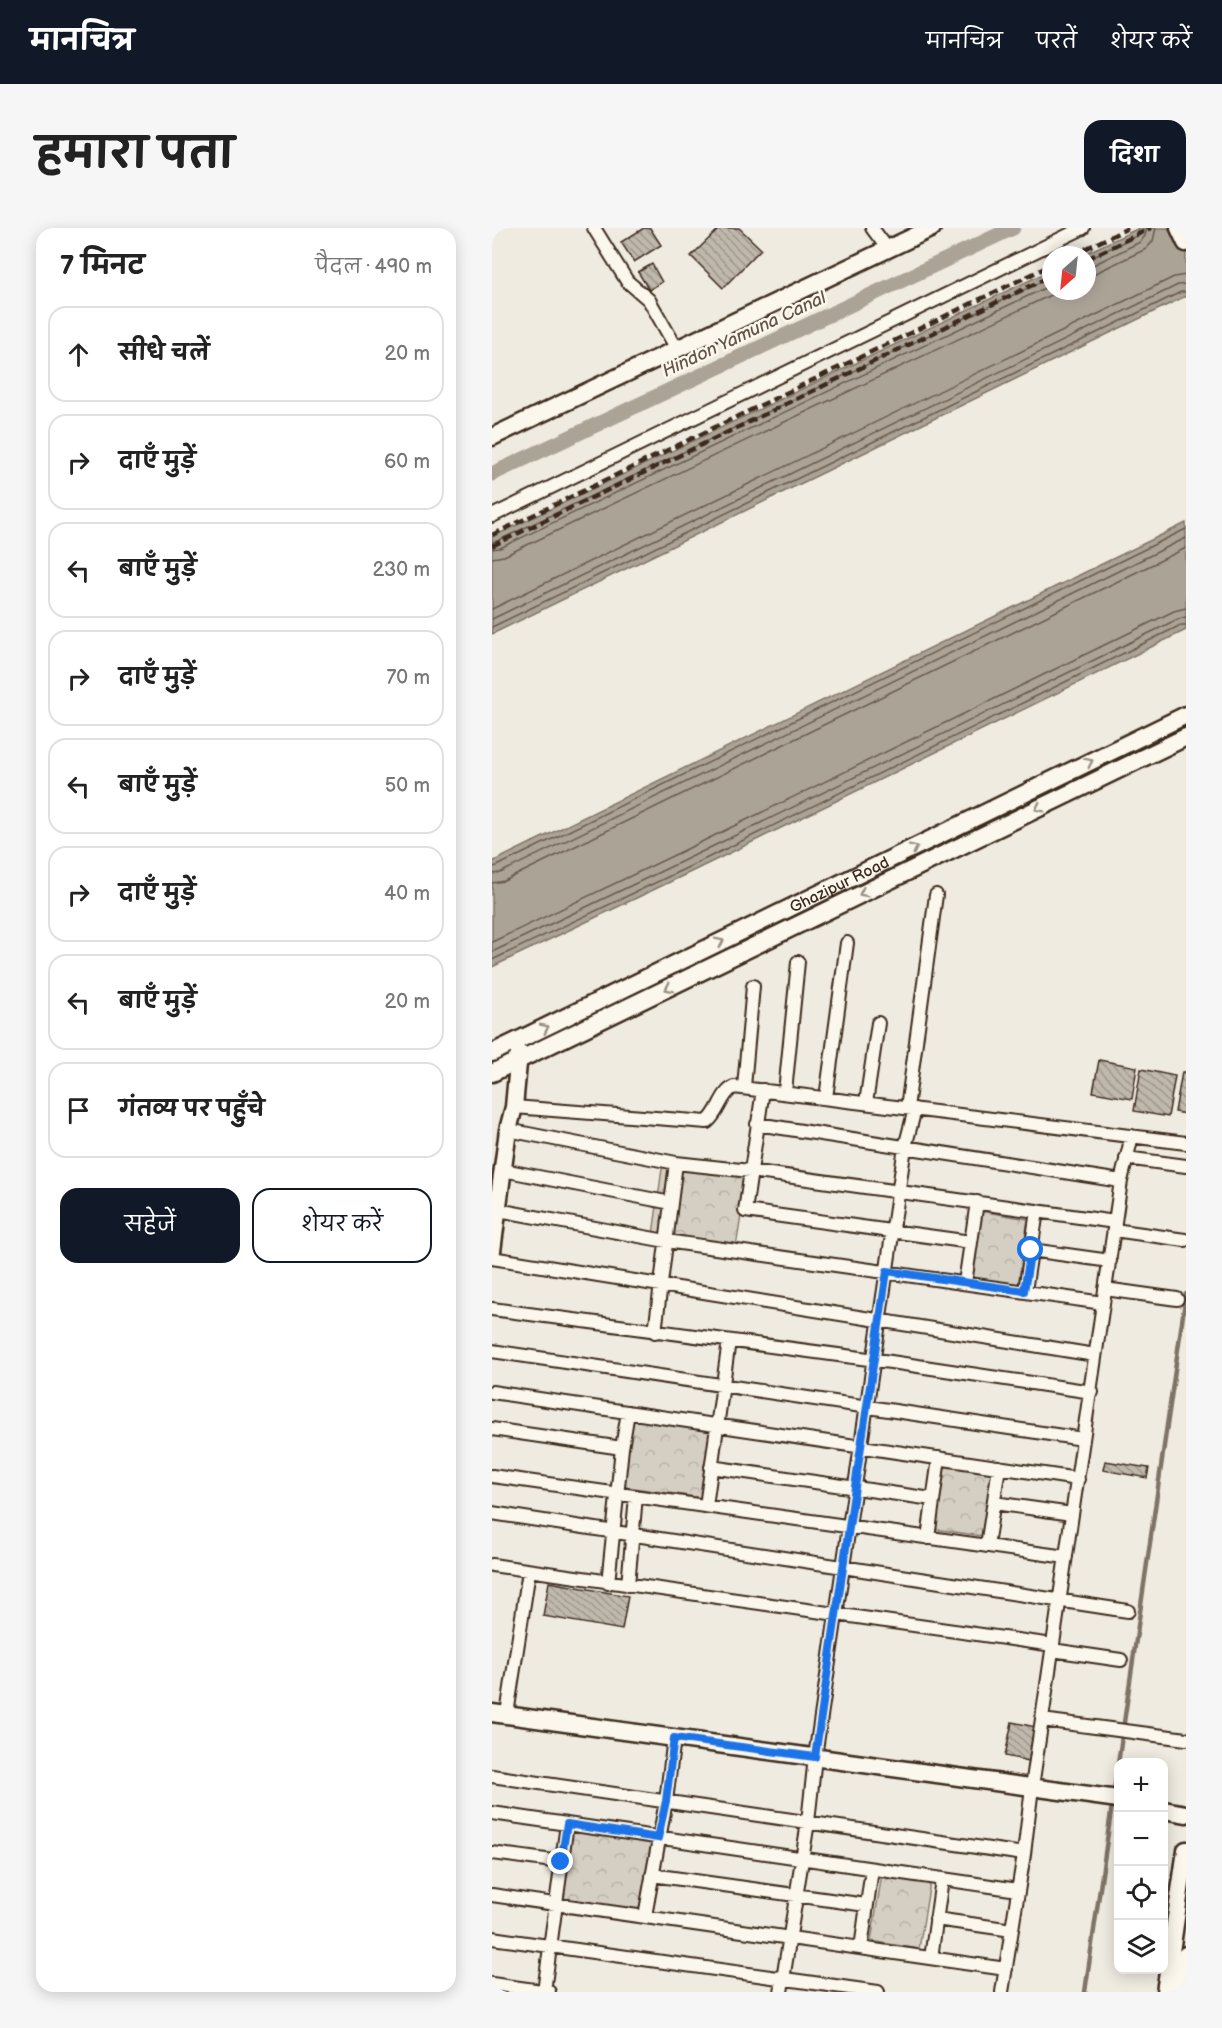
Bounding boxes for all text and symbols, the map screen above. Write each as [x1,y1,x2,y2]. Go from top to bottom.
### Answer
text: मानचित्र [30,25,134,58]
text: मानचित्र [926,29,1003,54]
text: परतें [1036,29,1077,54]
text: शेयर करें [1110,29,1192,54]
button: दिशा [1084,120,1186,193]
text: हमारा पता [36,129,234,180]
north arrow [1042,246,1096,300]
text: 7 मिनट [60,251,144,282]
text: पैदल · 490 m [315,255,432,279]
water label: Hindon Yamuna Canal [659,287,830,382]
icon: ahead [62,338,95,371]
text: सीधे चलें [119,340,209,367]
text: 20 m [385,342,430,366]
icon: right [62,446,95,479]
text: दाएँ मुड़ें [119,448,196,475]
text: 60 m [384,450,430,474]
icon: left [62,554,95,587]
text: बाएँ मुड़ें [119,556,197,583]
text: 230 m [373,558,430,582]
icon: right [62,662,95,695]
text: दाएँ मुड़ें [119,664,196,691]
text: 70 m [386,666,430,690]
one-way arrow [1083,757,1094,769]
icon: left [62,770,95,803]
text: बाएँ मुड़ें [119,772,197,799]
text: 50 m [385,774,430,798]
one-way arrow [1034,801,1045,813]
one-way arrow [908,843,919,855]
street label: Ghazipur Road [787,853,892,918]
icon: right [62,878,95,911]
text: दाएँ मुड़ें [119,880,196,907]
text: 40 m [384,882,430,906]
one-way arrow [858,885,869,897]
one-way arrow [714,938,725,950]
one-way arrow [664,980,675,992]
icon: left [62,986,95,1019]
text: बाएँ मुड़ें [119,988,197,1015]
text: 20 m [385,990,430,1014]
one-way arrow [538,1024,549,1035]
icon: arrive [62,1094,95,1127]
text: गंतव्य पर पहुँचे [119,1096,265,1123]
button: सहेजें [60,1188,240,1263]
button: शेयर करें [252,1188,432,1263]
route start [1017,1236,1043,1262]
map controls [1114,1758,1168,1974]
button: + [1114,1758,1168,1812]
button: − [1114,1812,1168,1866]
route end [547,1848,573,1874]
button: locate [1114,1866,1168,1920]
button: layers [1114,1920,1168,1974]

